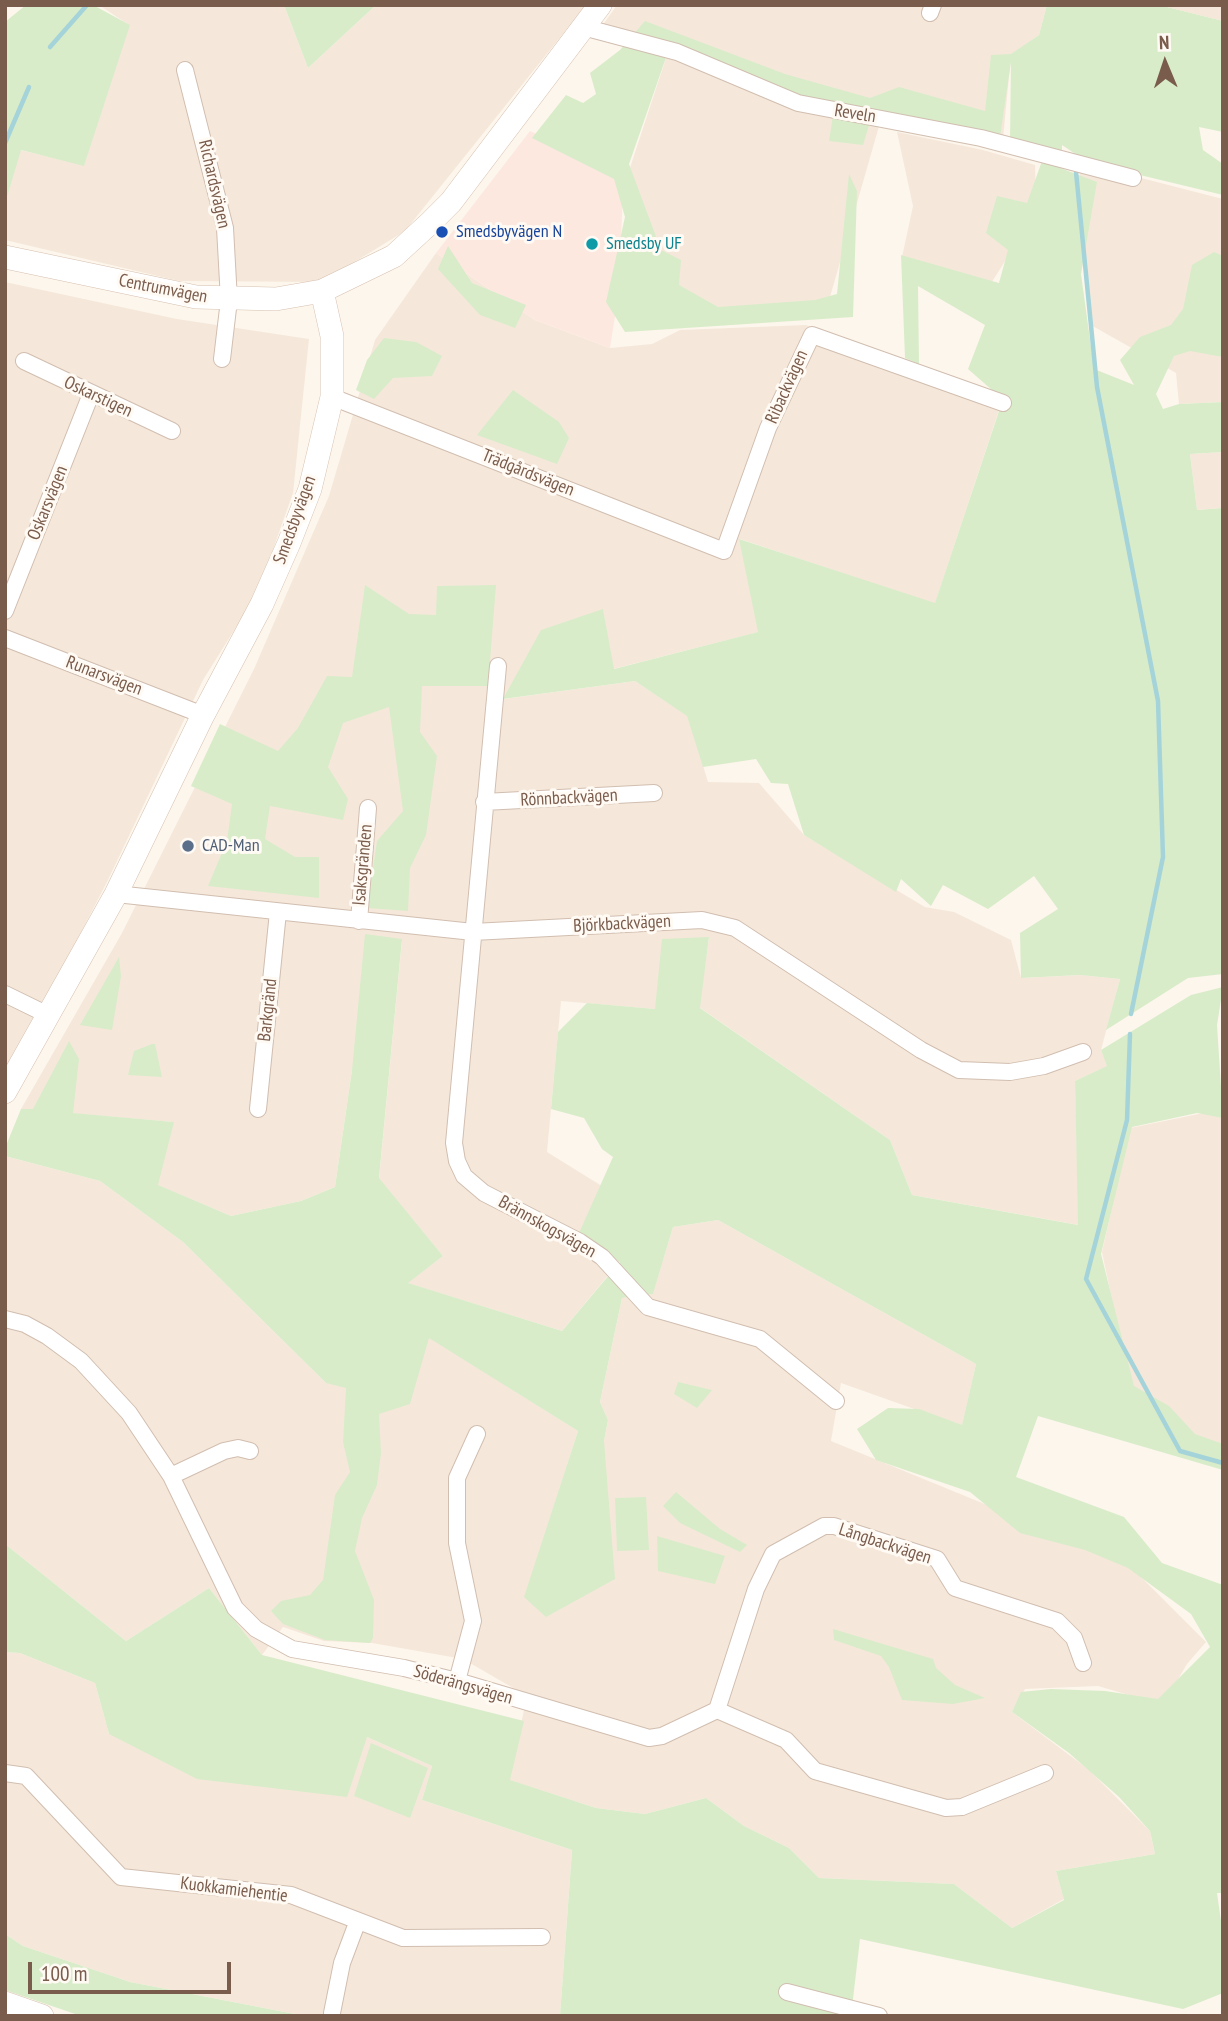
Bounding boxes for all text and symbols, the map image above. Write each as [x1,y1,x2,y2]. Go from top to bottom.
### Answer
north arrow [1130,28,1200,98]
text: N [1159,30,1170,54]
street label: Reveln [833,100,877,128]
street label: Richardsvägen [193,138,235,230]
place label: Smedsbyvägen N [456,221,562,243]
marker: Smedsbyvägen N [434,224,450,240]
place label: Smedsby UF [606,233,682,255]
marker: Smedsby UF [584,236,600,252]
street label: Centrumvägen [117,270,209,308]
street label: Ribackvägen [761,347,813,427]
street label: Oskarstigen [60,372,136,422]
street label: Trädgårdsvägen [479,445,577,501]
street label: Oskarsvägen [23,463,73,543]
street label: Smedsbyvägen [269,473,321,567]
street label: Runarsvägen [63,652,145,700]
street label: Rönnbackvägen [520,785,618,811]
street label: Isaksgränden [349,823,377,907]
place label: CAD-Man [202,835,260,857]
marker: CAD-Man [180,838,196,854]
street label: Björkbackvägen [573,911,671,937]
street label: Barkgränd [254,978,282,1042]
street label: Brännskogsvägen [494,1191,600,1263]
street label: Långbackvägen [836,1519,934,1569]
street label: Söderängsvägen [411,1661,515,1709]
street label: Kuokkamiehentie [179,1873,289,1907]
scale bar [32,1948,234,1992]
text: 100 m [41,1960,87,1987]

